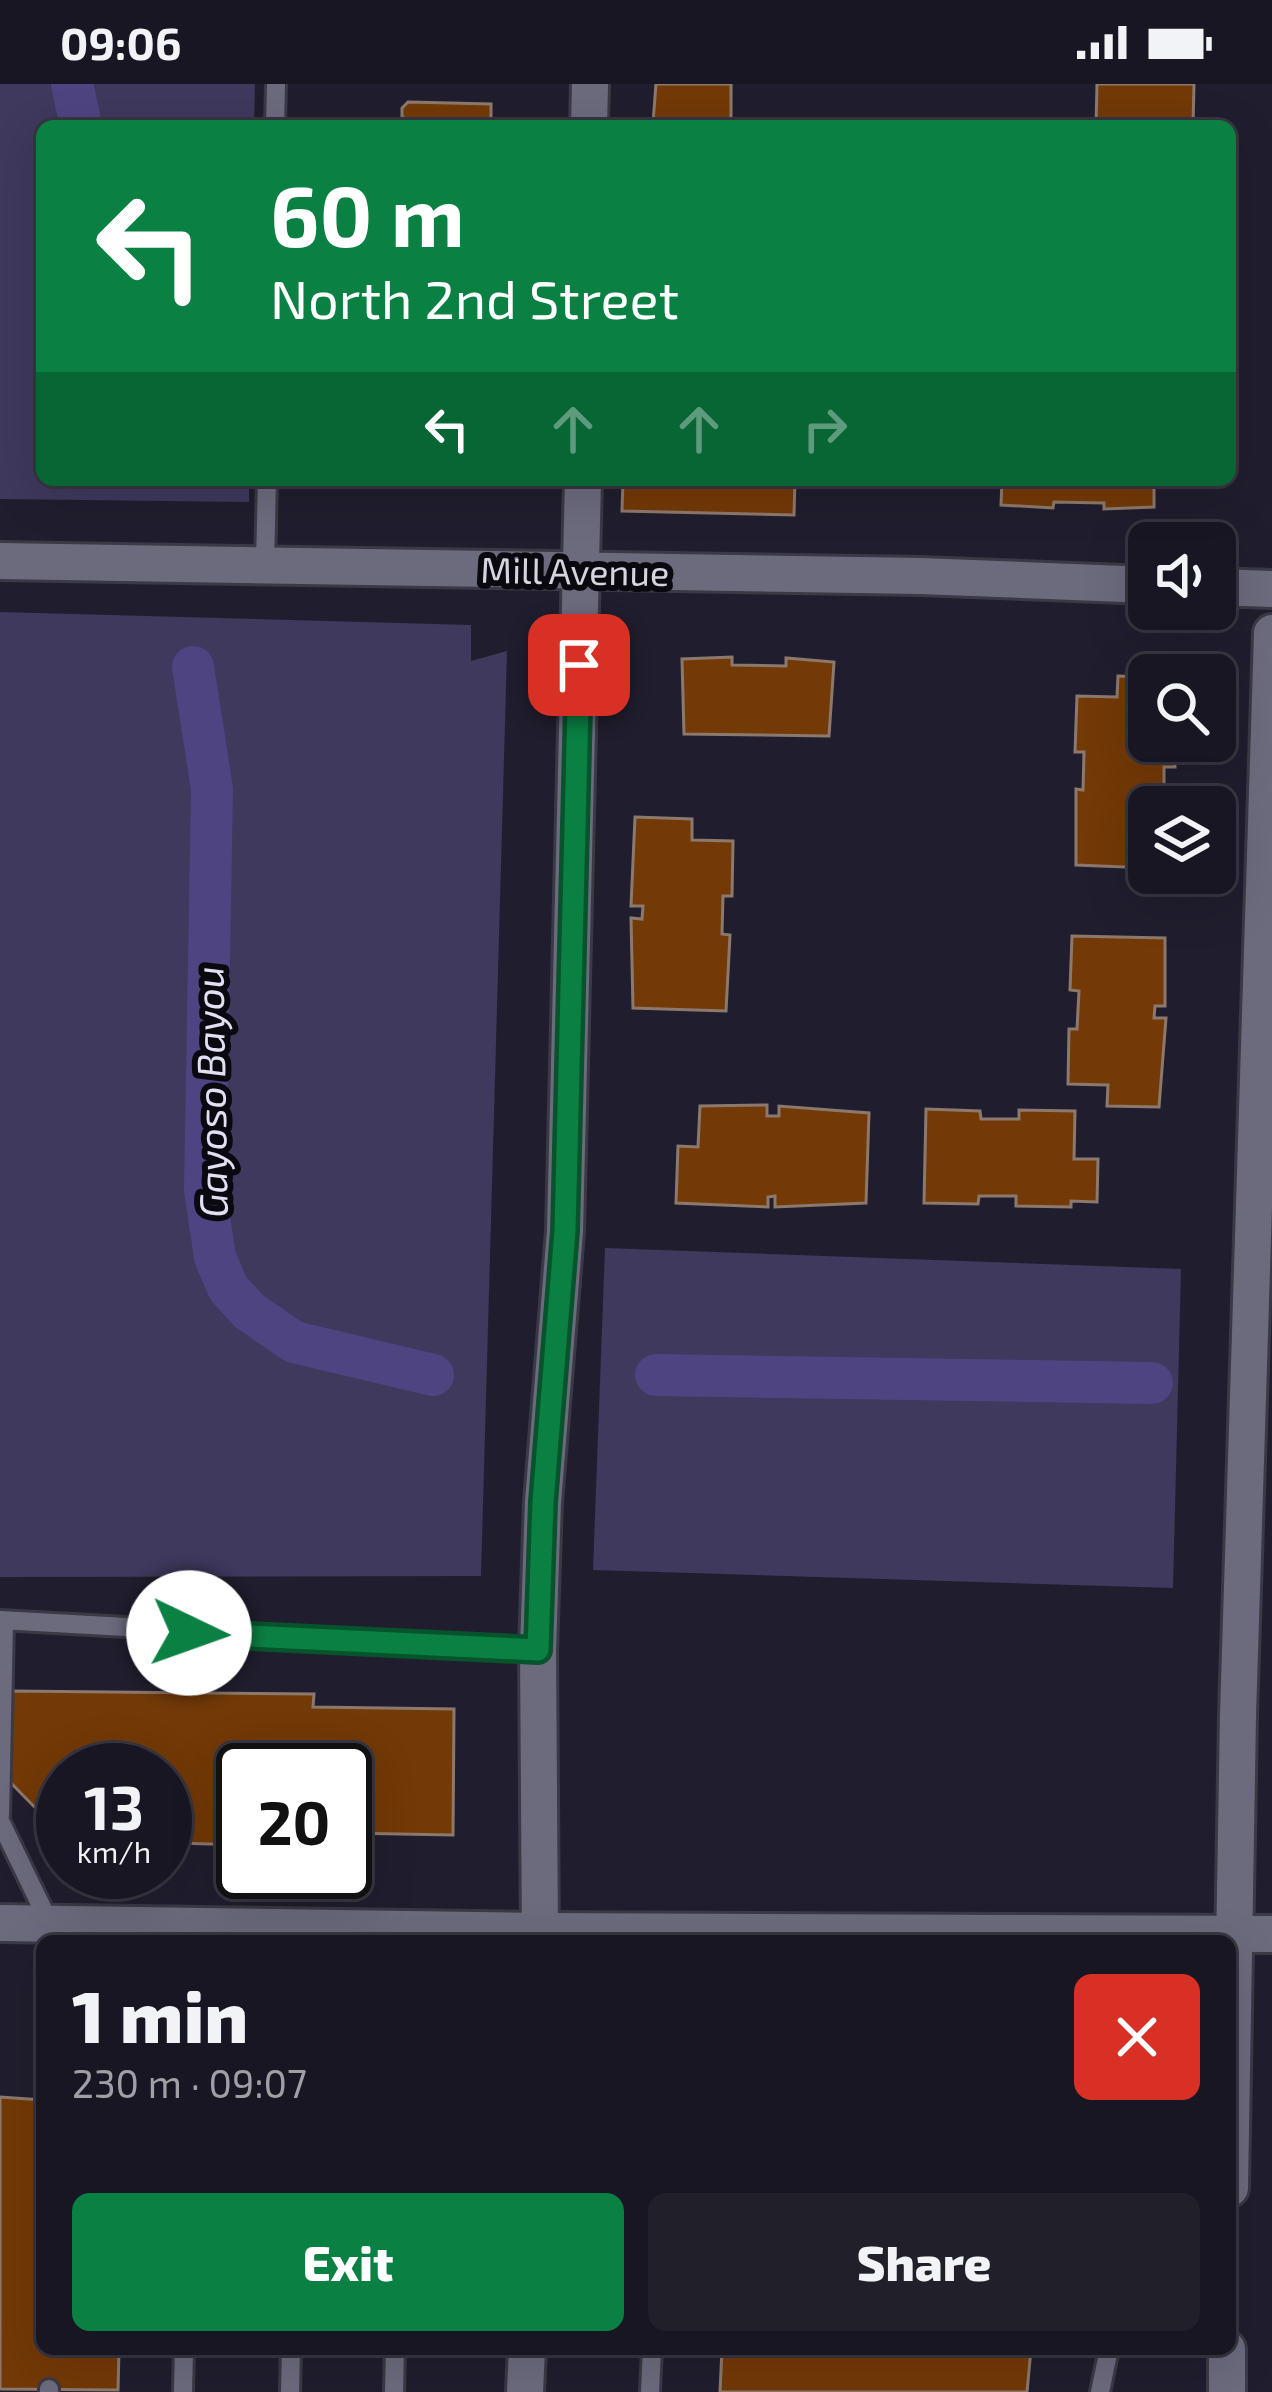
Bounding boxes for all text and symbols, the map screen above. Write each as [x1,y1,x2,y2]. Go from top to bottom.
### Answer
text: 09:06 [60,15,181,69]
text: 60 m [270,163,465,264]
icon: left [72,168,228,324]
text: North 2nd Street [270,265,679,330]
icon: left [414,396,480,462]
icon: ahead [540,396,606,462]
icon: ahead [666,396,732,462]
icon: right [792,396,858,462]
map controls [1128,522,1236,894]
button: sound [1128,522,1236,630]
street label: Mill Avenue [480,547,670,593]
pin [528,614,630,716]
icon: arrive [546,632,612,698]
button: search [1128,654,1236,762]
button: layers [1128,786,1236,894]
water label: Gayoso Bayou [184,966,237,1218]
position arrow [126,1570,252,1696]
speed limit sign: 20 [216,1743,372,1899]
text: 13 [84,1770,144,1842]
text: km/h [77,1833,151,1869]
text: 1 min [72,1971,248,2057]
button: close [1074,1974,1200,2100]
text: 230 m · 09:07 [72,2059,307,2106]
button: Exit [72,2193,624,2331]
button: Share [648,2193,1200,2331]

